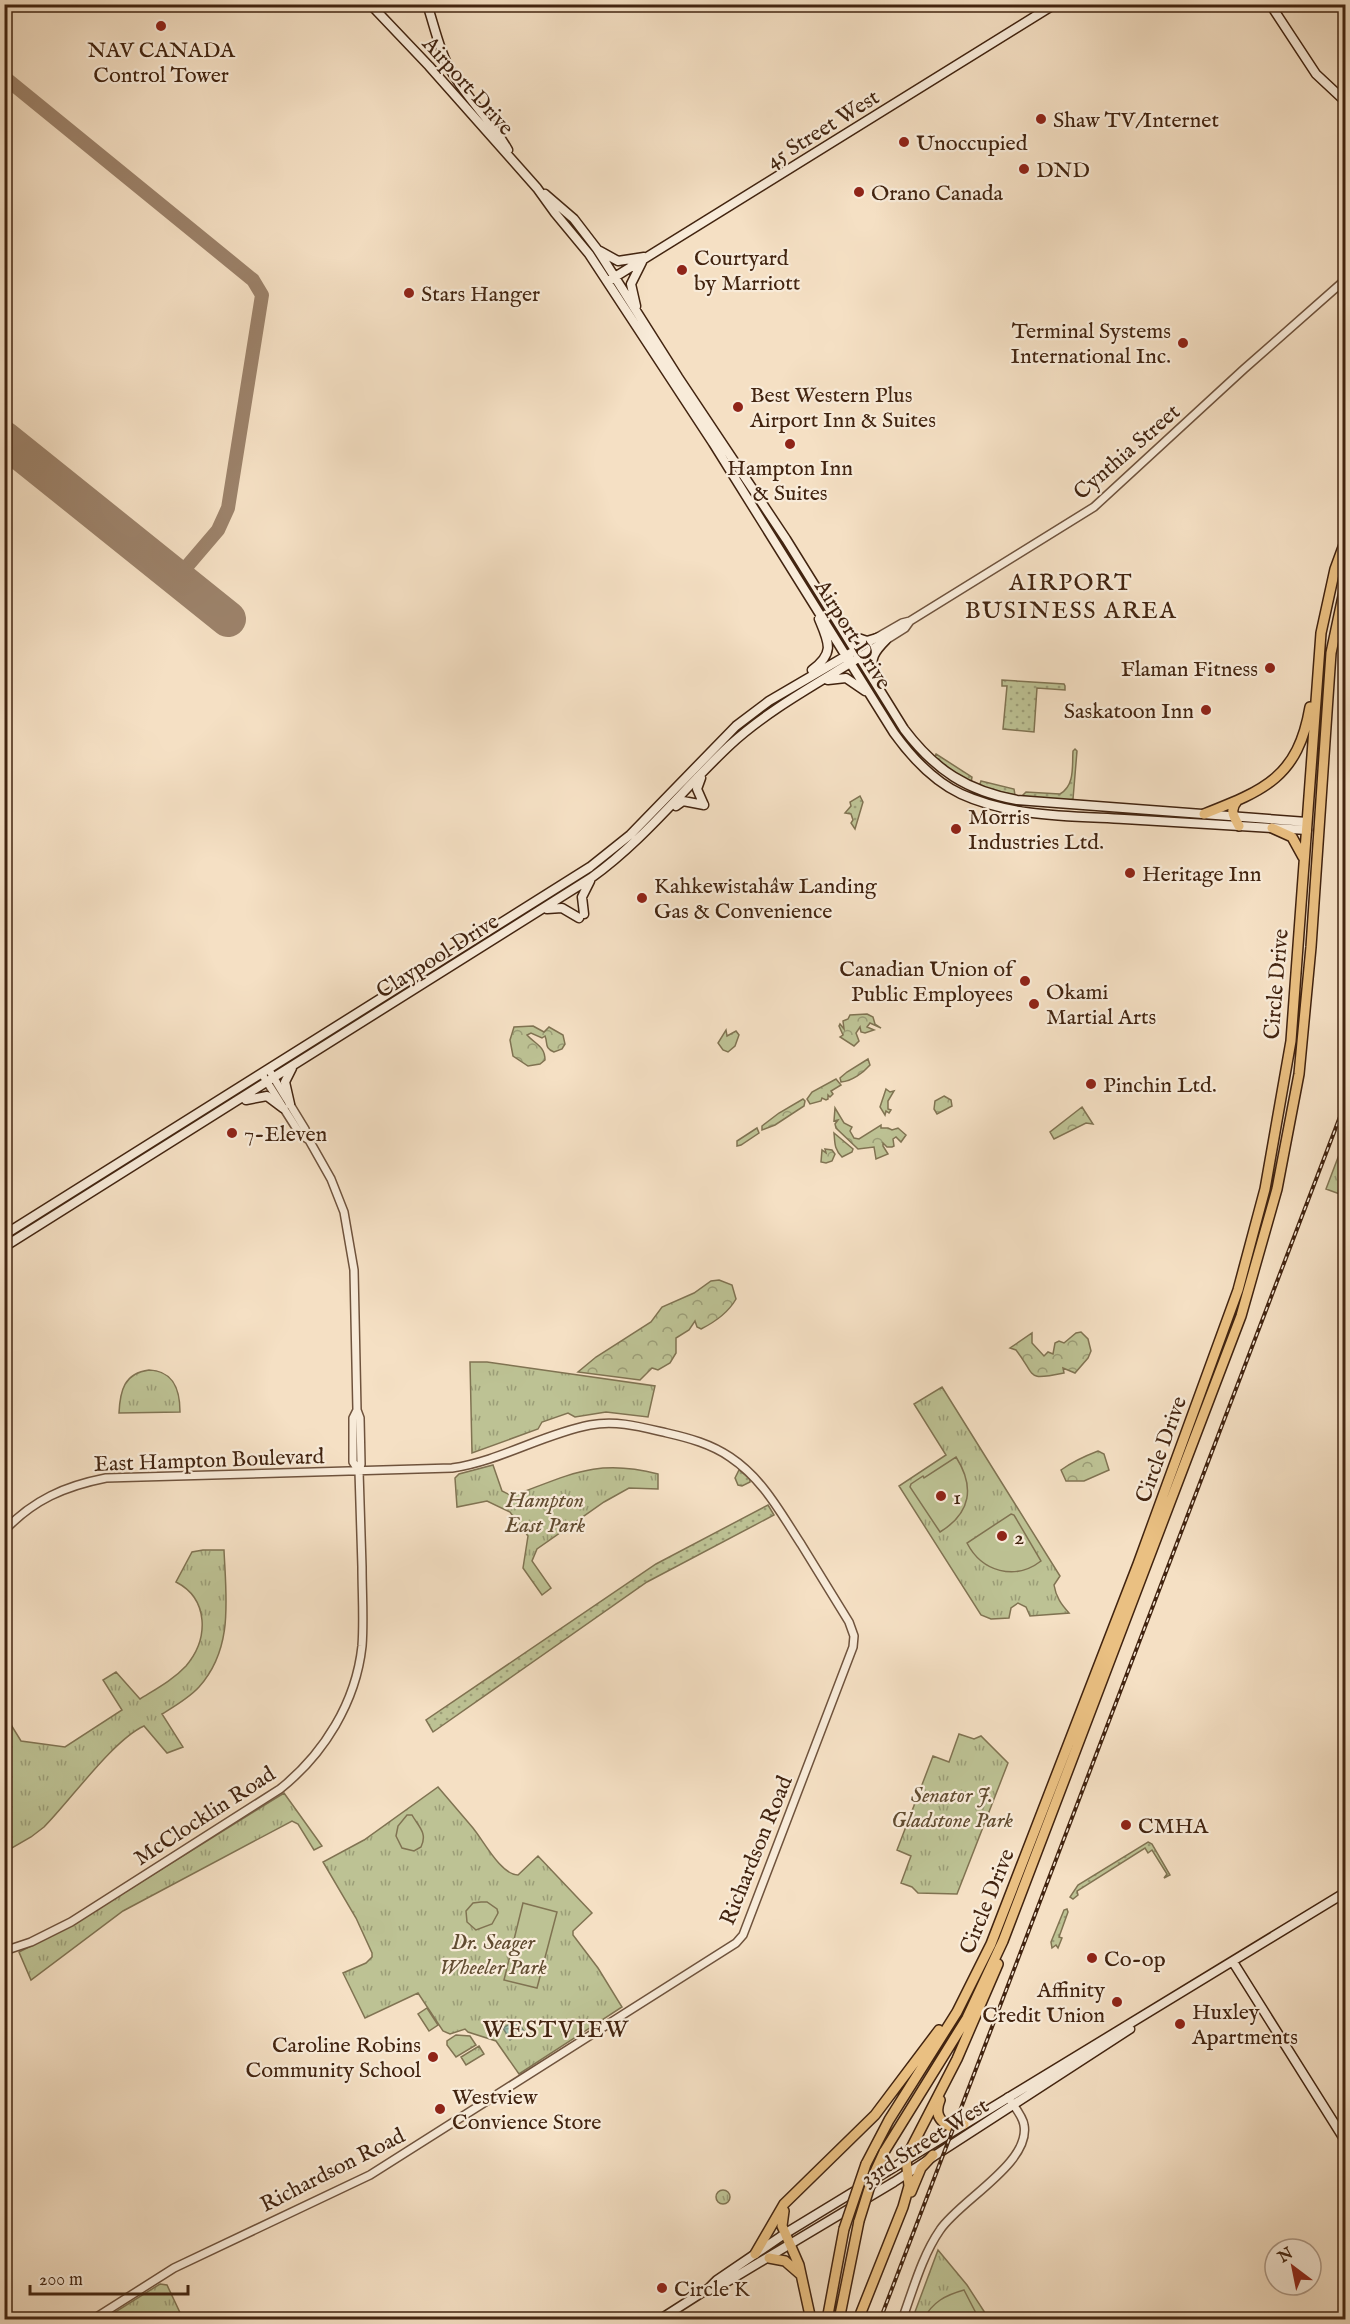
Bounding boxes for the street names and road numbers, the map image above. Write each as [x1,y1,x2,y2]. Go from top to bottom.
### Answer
street label: Airport Drive [415,30,519,142]
street label: 45 Street West [761,84,885,176]
street label: Cynthia Street [1068,398,1187,506]
street label: Airport Drive [807,574,897,695]
street label: Claypool Drive [371,908,505,1006]
street label: Circle Drive [1258,928,1296,1041]
street label: Circle Drive [1130,1393,1194,1507]
street label: East Hampton Boulevard [93,1443,325,1479]
street label: McClocklin Road [129,1760,281,1873]
street label: Richardson Road [714,1772,800,1930]
street label: Circle Drive [954,1845,1022,1959]
street label: 33rd Street West [856,2092,995,2193]
street label: Richardson Road [256,2122,410,2219]

